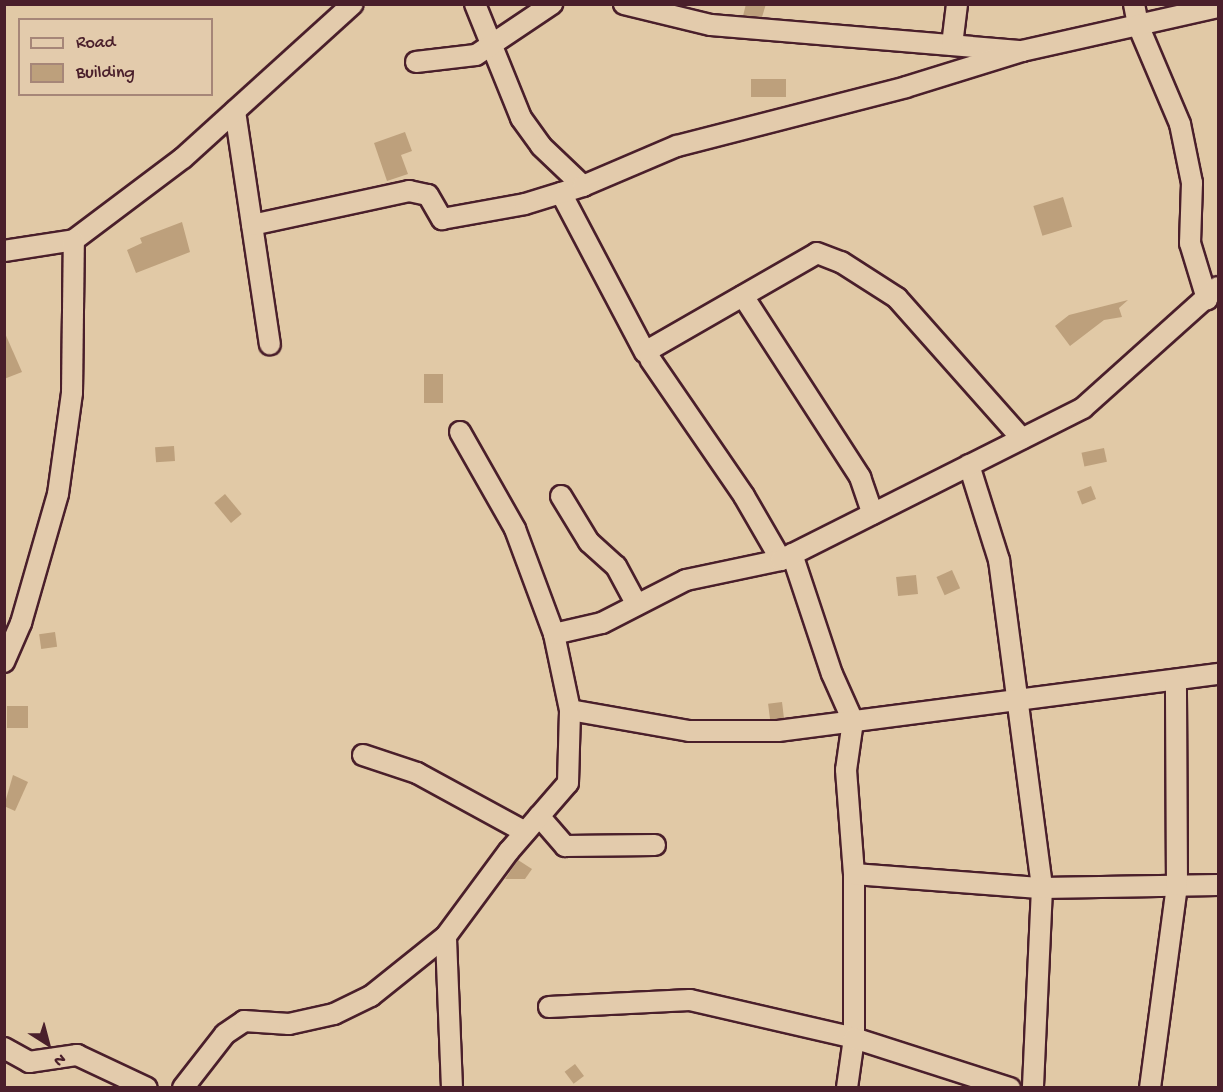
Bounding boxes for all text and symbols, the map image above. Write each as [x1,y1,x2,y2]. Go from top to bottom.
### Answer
legend [18,18,213,96]
text: Road [76,33,115,54]
text: Building [76,63,135,84]
north arrow [18,1014,78,1074]
text: N [49,1048,69,1070]

